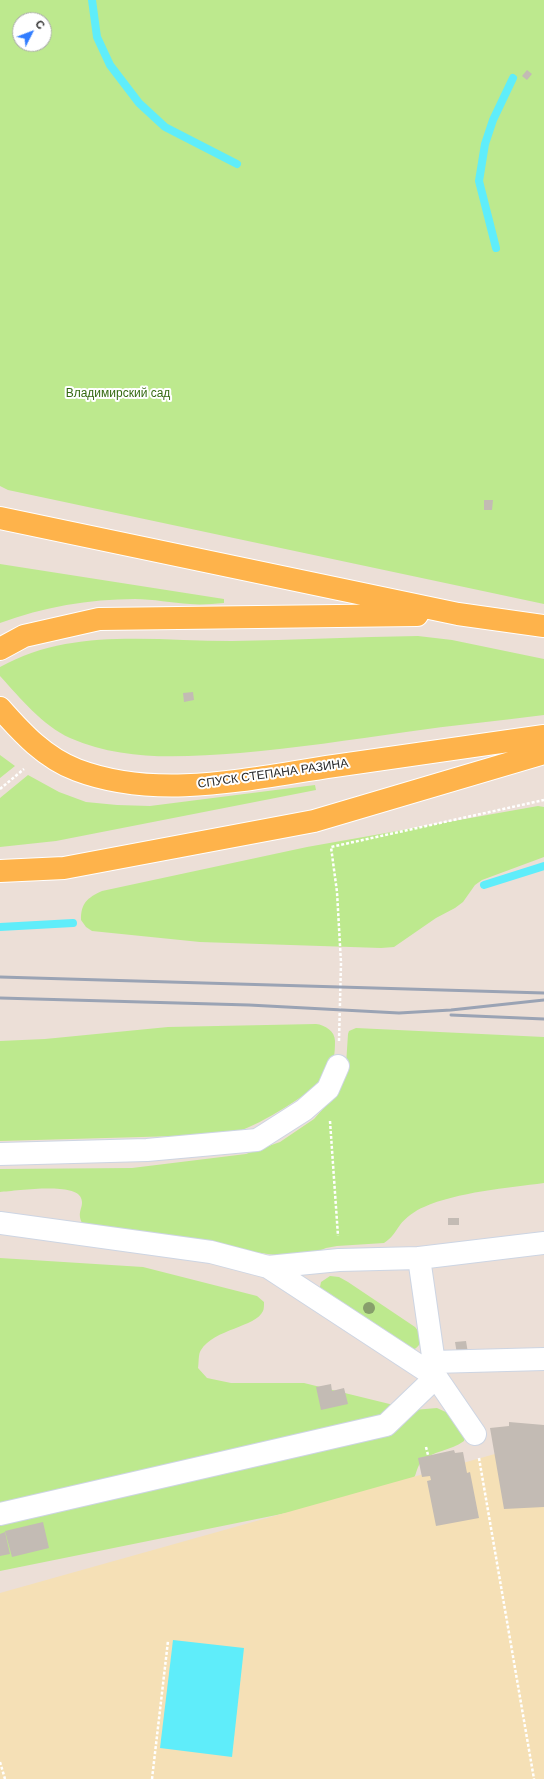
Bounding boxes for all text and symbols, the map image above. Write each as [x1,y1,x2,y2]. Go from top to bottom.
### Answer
north arrow [12,12,52,52]
text: С [33,18,47,32]
park label: Владимирский сад [66,387,170,401]
street label: СПУСК СТЕПАНА РАЗИНА [197,756,349,792]

